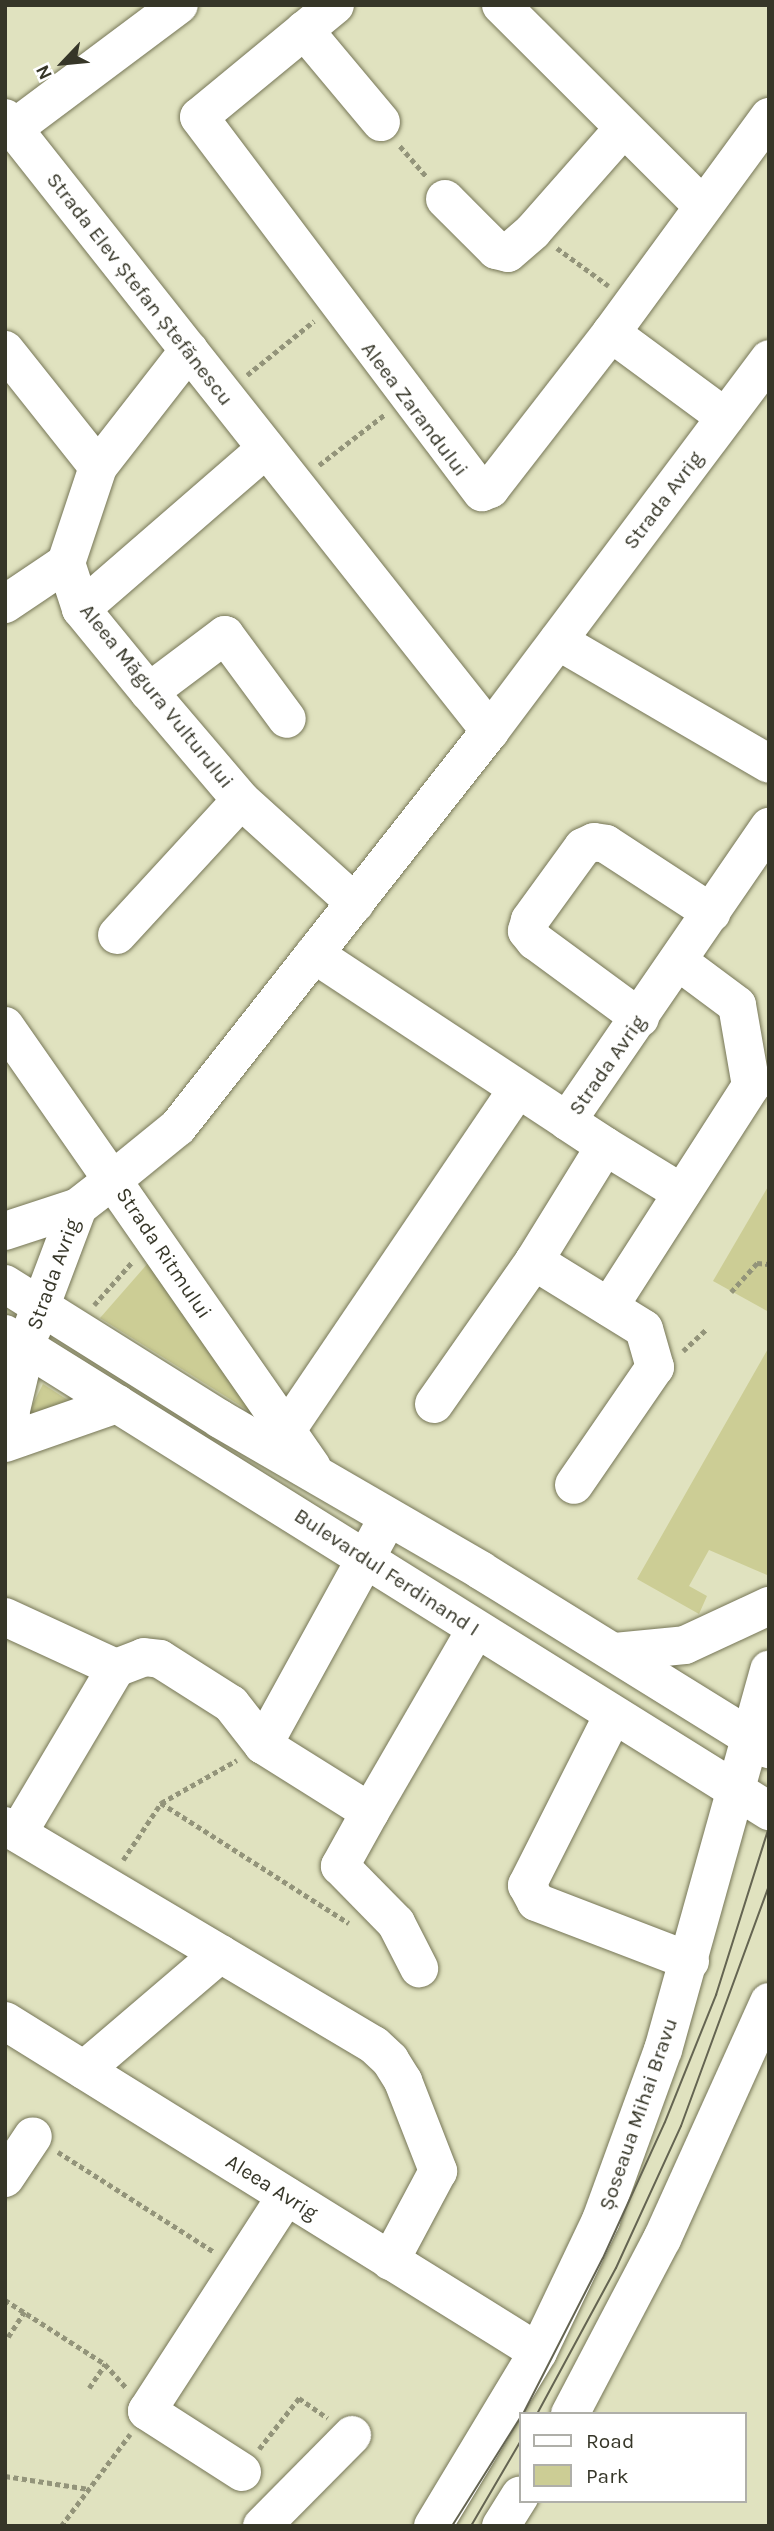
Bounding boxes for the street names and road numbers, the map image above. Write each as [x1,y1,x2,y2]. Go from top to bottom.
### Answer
street label: Strada Elev Ștefan Ștefănescu [41,167,239,411]
street label: Aleea Zarandului [356,337,474,481]
street label: Strada Avrig [618,446,708,554]
street label: Aleea Măgura Vulturului [75,599,239,793]
street label: Strada Avrig [563,1010,651,1120]
street label: Strada Ritmului [111,1183,217,1323]
street label: Strada Avrig [21,1215,85,1333]
street label: Bulevardul Ferdinand I [290,1503,484,1641]
street label: Șoseaua Mihai Bravu [593,2014,683,2214]
street label: Aleea Avrig [221,2149,323,2225]

